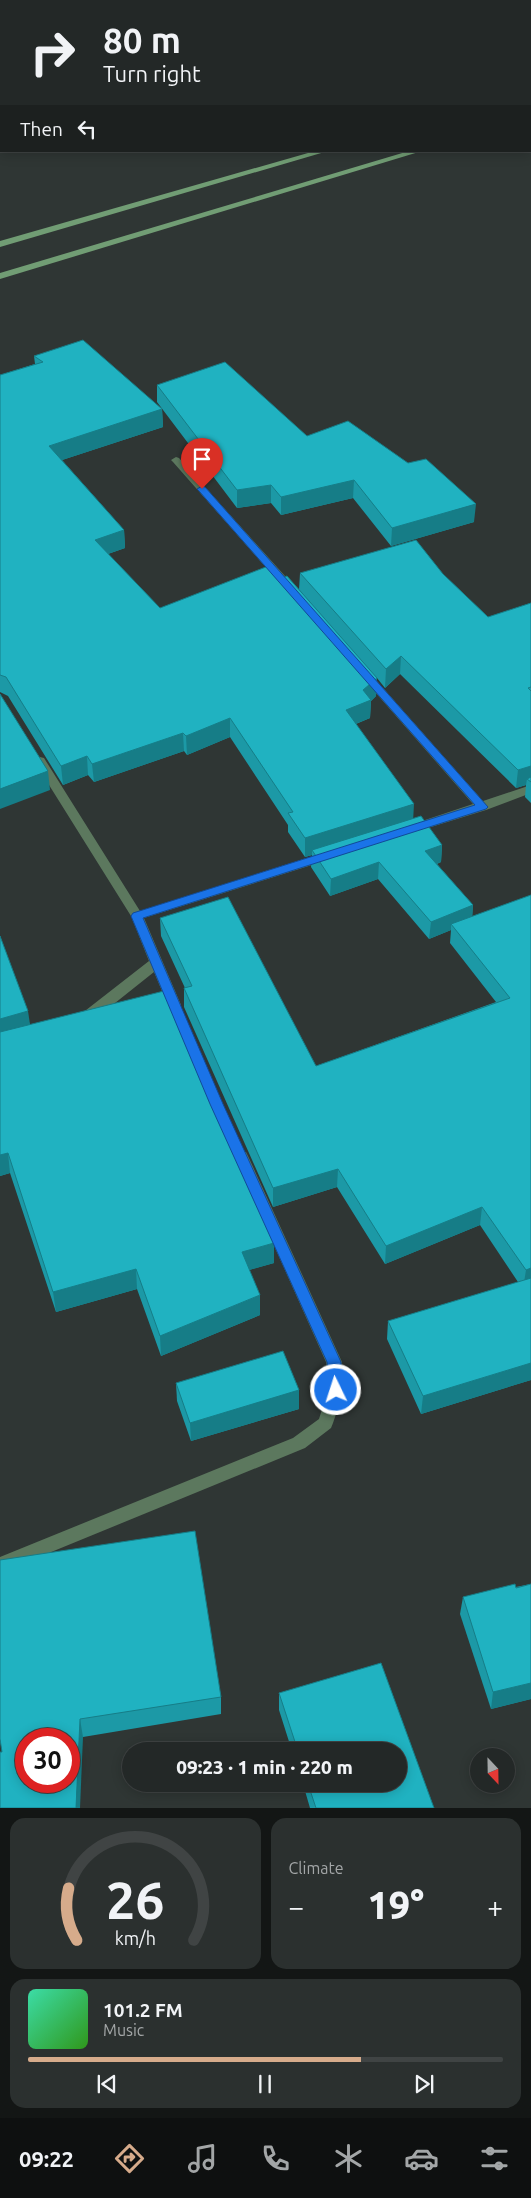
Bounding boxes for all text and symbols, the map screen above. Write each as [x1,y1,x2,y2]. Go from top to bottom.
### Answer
icon: right [20,20,85,85]
text: 80 m [103,20,181,60]
text: Turn right [103,61,201,86]
icon: left [73,115,101,143]
text: Then [20,118,63,140]
pin [181,438,223,489]
icon: arrive [188,445,216,473]
position arrow [309,1363,361,1415]
speed limit sign: 30 [15,1728,80,1793]
north arrow [470,1748,515,1792]
map controls [470,1748,515,1793]
text: 09:23 · 1 min · 220 m [176,1756,353,1778]
text: Climate [289,1859,344,1877]
text: 26 [106,1871,165,1929]
text: 19° [367,1884,424,1926]
text: − [289,1891,304,1922]
text: + [487,1891,503,1922]
text: km/h [115,1928,156,1948]
text: 101.2 FM [103,1999,183,2021]
text: Music [103,2021,144,2039]
icon: previous [93,2070,121,2098]
icon: pause [251,2070,279,2098]
icon: next [410,2070,438,2098]
icon: directions [112,2141,147,2176]
icon: music [185,2141,220,2176]
icon: phone [258,2141,293,2176]
icon: climate [331,2141,366,2176]
icon: car [404,2141,439,2176]
icon: filters [477,2141,512,2176]
text: 09:22 [19,2146,74,2171]

